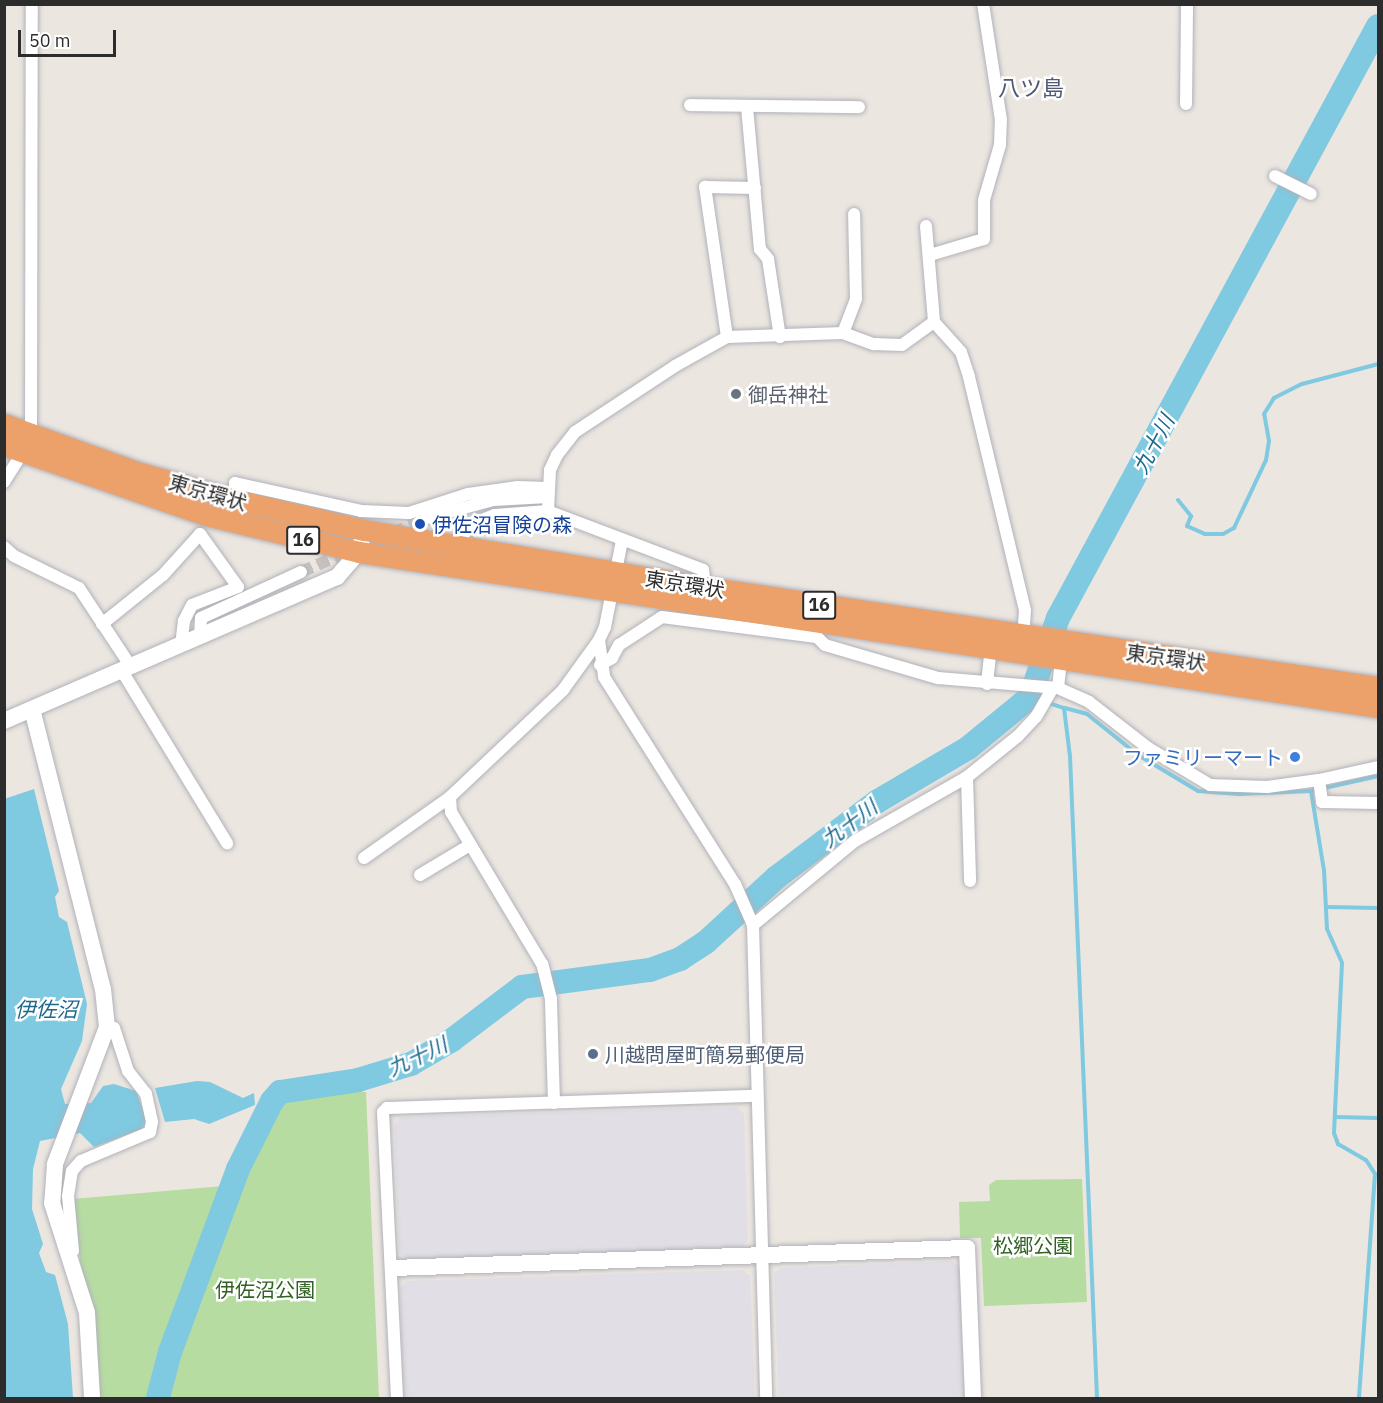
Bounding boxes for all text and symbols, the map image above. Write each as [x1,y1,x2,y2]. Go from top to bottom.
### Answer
scale bar [21,18,118,56]
text: 50 m [29,29,71,52]
district label: 八ツ島 [998,75,1064,101]
place label: 御岳神社 [748,382,828,406]
marker: 御岳神社 [729,387,743,401]
water label: 九十川 [1127,410,1179,478]
street label: 東京環状 [166,469,250,515]
place label: 伊佐沼冒険の森 [432,512,572,536]
marker: 伊佐沼冒険の森 [413,517,427,531]
road number: 16 [285,525,321,555]
street label: 東京環状 [644,566,726,602]
road number: 16 [801,590,837,620]
street label: 東京環状 [1125,640,1207,674]
place label: ファミリーマート [1123,745,1283,769]
marker: ファミリーマート [1288,750,1302,764]
water label: 九十川 [816,794,882,852]
water label: 伊佐沼 [15,996,77,1022]
water label: 九十川 [383,1031,451,1081]
place label: 川越問屋町簡易郵便局 [605,1042,805,1066]
marker: 川越問屋町簡易郵便局 [586,1047,600,1061]
park label: 松郷公園 [993,1233,1073,1257]
park label: 伊佐沼公園 [215,1277,315,1301]

